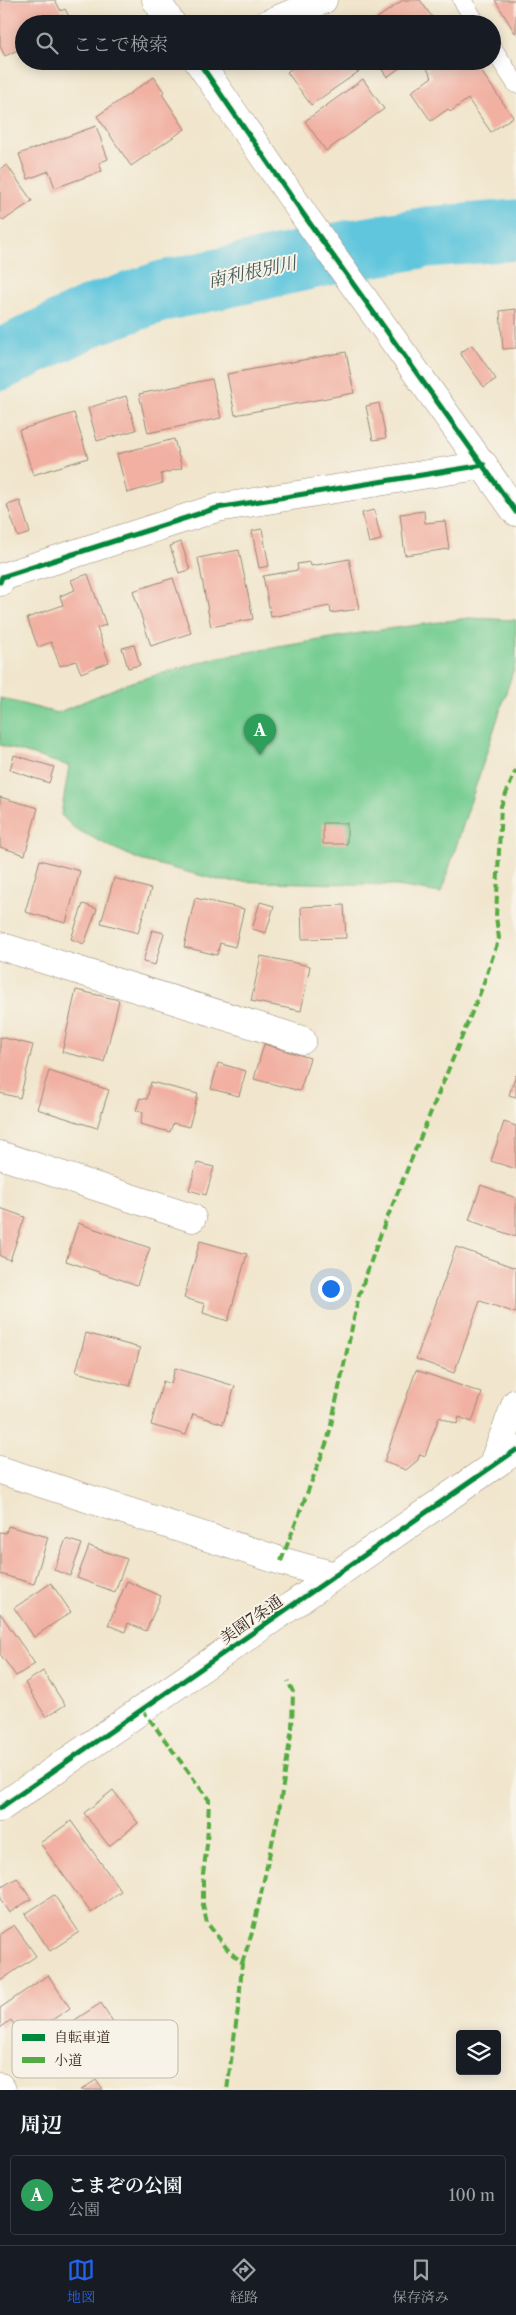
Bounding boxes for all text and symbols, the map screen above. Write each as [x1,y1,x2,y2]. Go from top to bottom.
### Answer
search box [15,15,501,70]
icon: search [33,29,61,57]
text: ここで検索 [73,33,168,56]
water label: 南利根別川 [206,251,300,292]
pin: A [244,714,276,755]
your location [318,1276,344,1302]
street label: 美園7条通 [216,1590,286,1648]
legend [12,2020,178,2078]
text: 自転車道 [54,2028,110,2046]
map controls [456,2030,501,2075]
button: layers [456,2030,501,2075]
text: 小道 [54,2051,82,2069]
text: 周辺 [20,2112,62,2137]
text: こまぞの公園 [68,2174,182,2197]
text: A [31,2185,43,2205]
text: 100 m [449,2185,495,2205]
text: 公園 [68,2199,100,2219]
tab: 地図 [67,2256,95,2306]
tab: 経路 [230,2256,258,2306]
tab: 保存済み [393,2256,449,2306]

